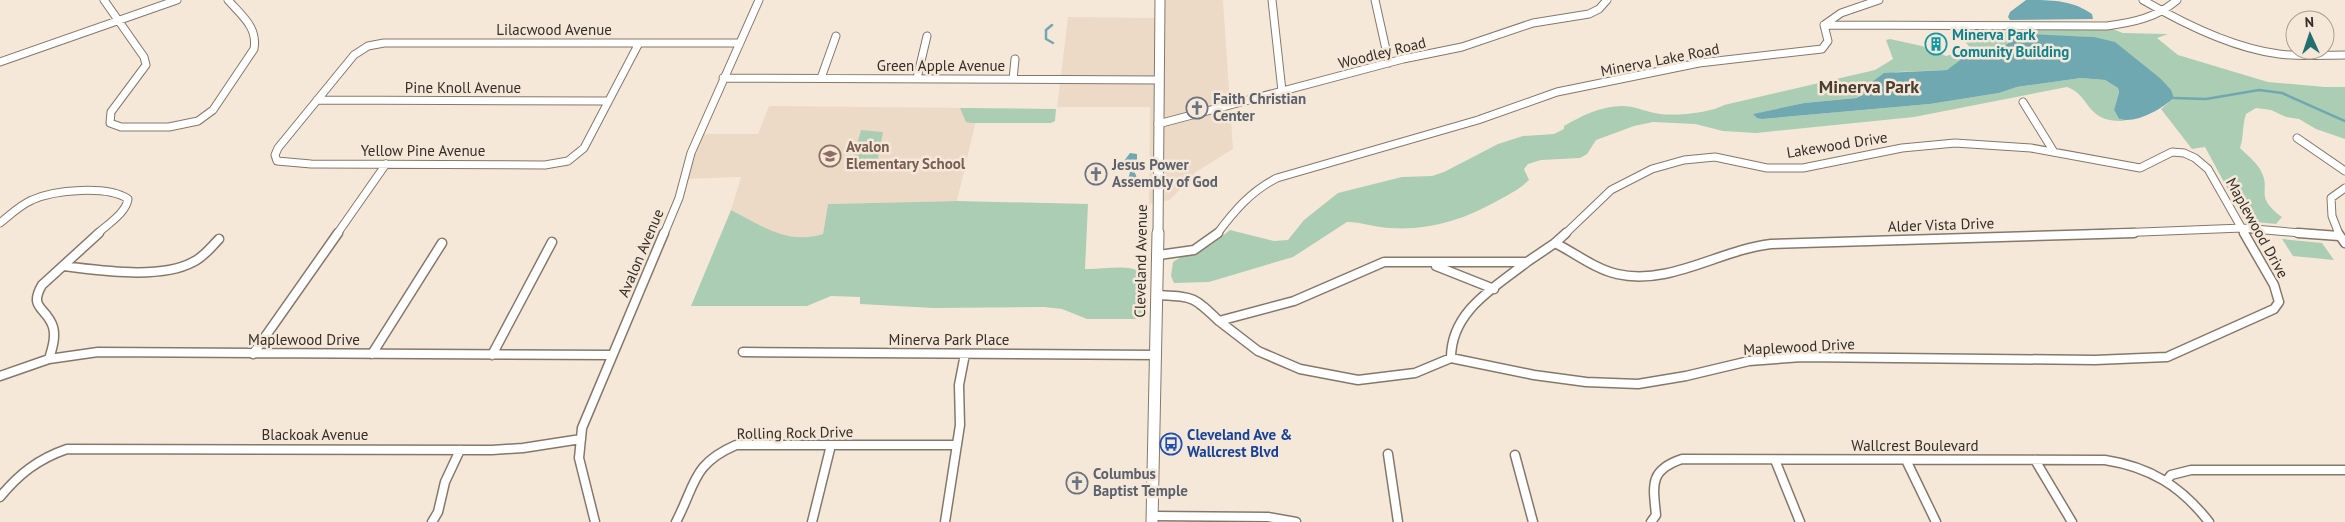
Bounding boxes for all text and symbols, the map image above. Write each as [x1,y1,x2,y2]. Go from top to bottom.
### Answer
north arrow [2285,10,2335,60]
text: N [2304,13,2314,31]
street label: Lilacwood Avenue [496,20,612,39]
place label: Minerva Park Comunity Building [1952,25,2069,61]
street label: Woodley Road [1336,32,1428,73]
building icon: Minerva Park Comunity Building [1924,32,1948,56]
street label: Minerva Lake Road [1599,39,1721,80]
street label: Green Apple Avenue [877,56,1005,75]
district label: Minerva Park [1819,75,1919,98]
street label: Pine Knoll Avenue [405,78,521,97]
place label: Faith Christian Center [1213,89,1306,125]
church icon: Faith Christian Center [1185,96,1209,120]
street label: Lakewood Drive [1785,127,1889,162]
place label: Avalon Elementary School [846,137,966,173]
street label: Yellow Pine Avenue [361,141,485,160]
school or university icon: Avalon Elementary School [818,144,842,168]
place label: Jesus Power Assembly of God [1111,155,1218,191]
church icon: Jesus Power Assembly of God [1084,162,1108,186]
street label: Maplewood Drive [2222,174,2293,281]
street label: Cleveland Avenue [1130,204,1151,318]
street label: Avalon Avenue [613,206,668,300]
street label: Alder Vista Drive [1887,213,1995,236]
street label: Maplewood Drive [248,330,360,349]
street label: Minerva Park Place [889,330,1009,349]
street label: Maplewood Drive [1743,334,1855,359]
street label: Rolling Rock Drive [737,422,853,443]
street label: Blackoak Avenue [262,425,368,444]
place label: Cleveland Ave & Wallcrest Blvd [1187,425,1292,461]
bus stop icon: Cleveland Ave & Wallcrest Blvd [1159,432,1183,456]
street label: Wallcrest Boulevard [1851,436,1979,455]
place label: Columbus Baptist Temple [1093,464,1188,500]
church icon: Columbus Baptist Temple [1065,471,1089,495]

